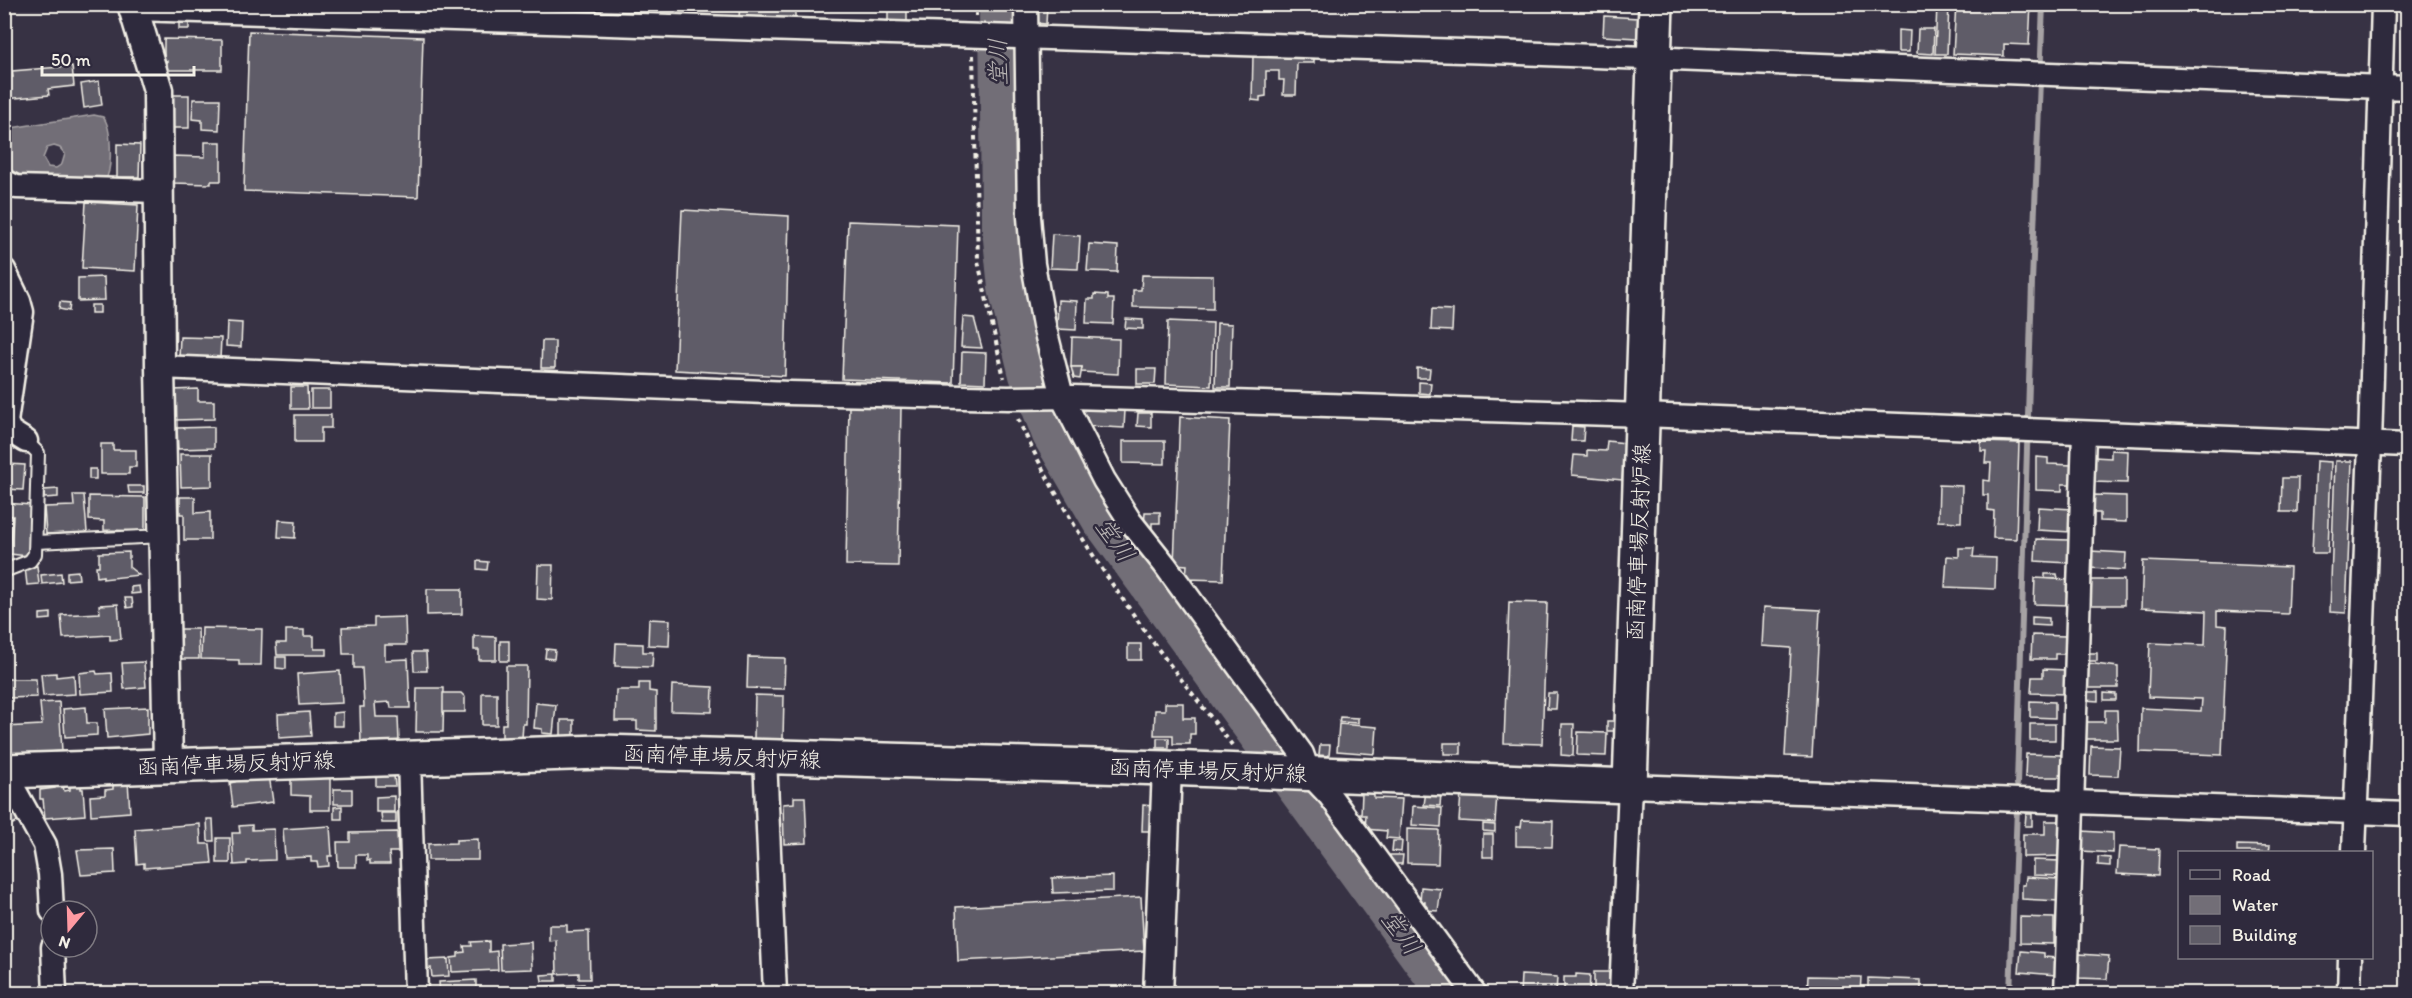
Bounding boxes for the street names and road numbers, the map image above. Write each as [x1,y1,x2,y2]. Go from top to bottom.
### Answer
street label: 函南停車場反射炉線 [1622,443,1655,641]
street label: 函南停車場反射炉線 [623,740,821,773]
street label: 函南停車場反射炉線 [137,747,335,780]
street label: 函南停車場反射炉線 [1109,754,1307,787]

